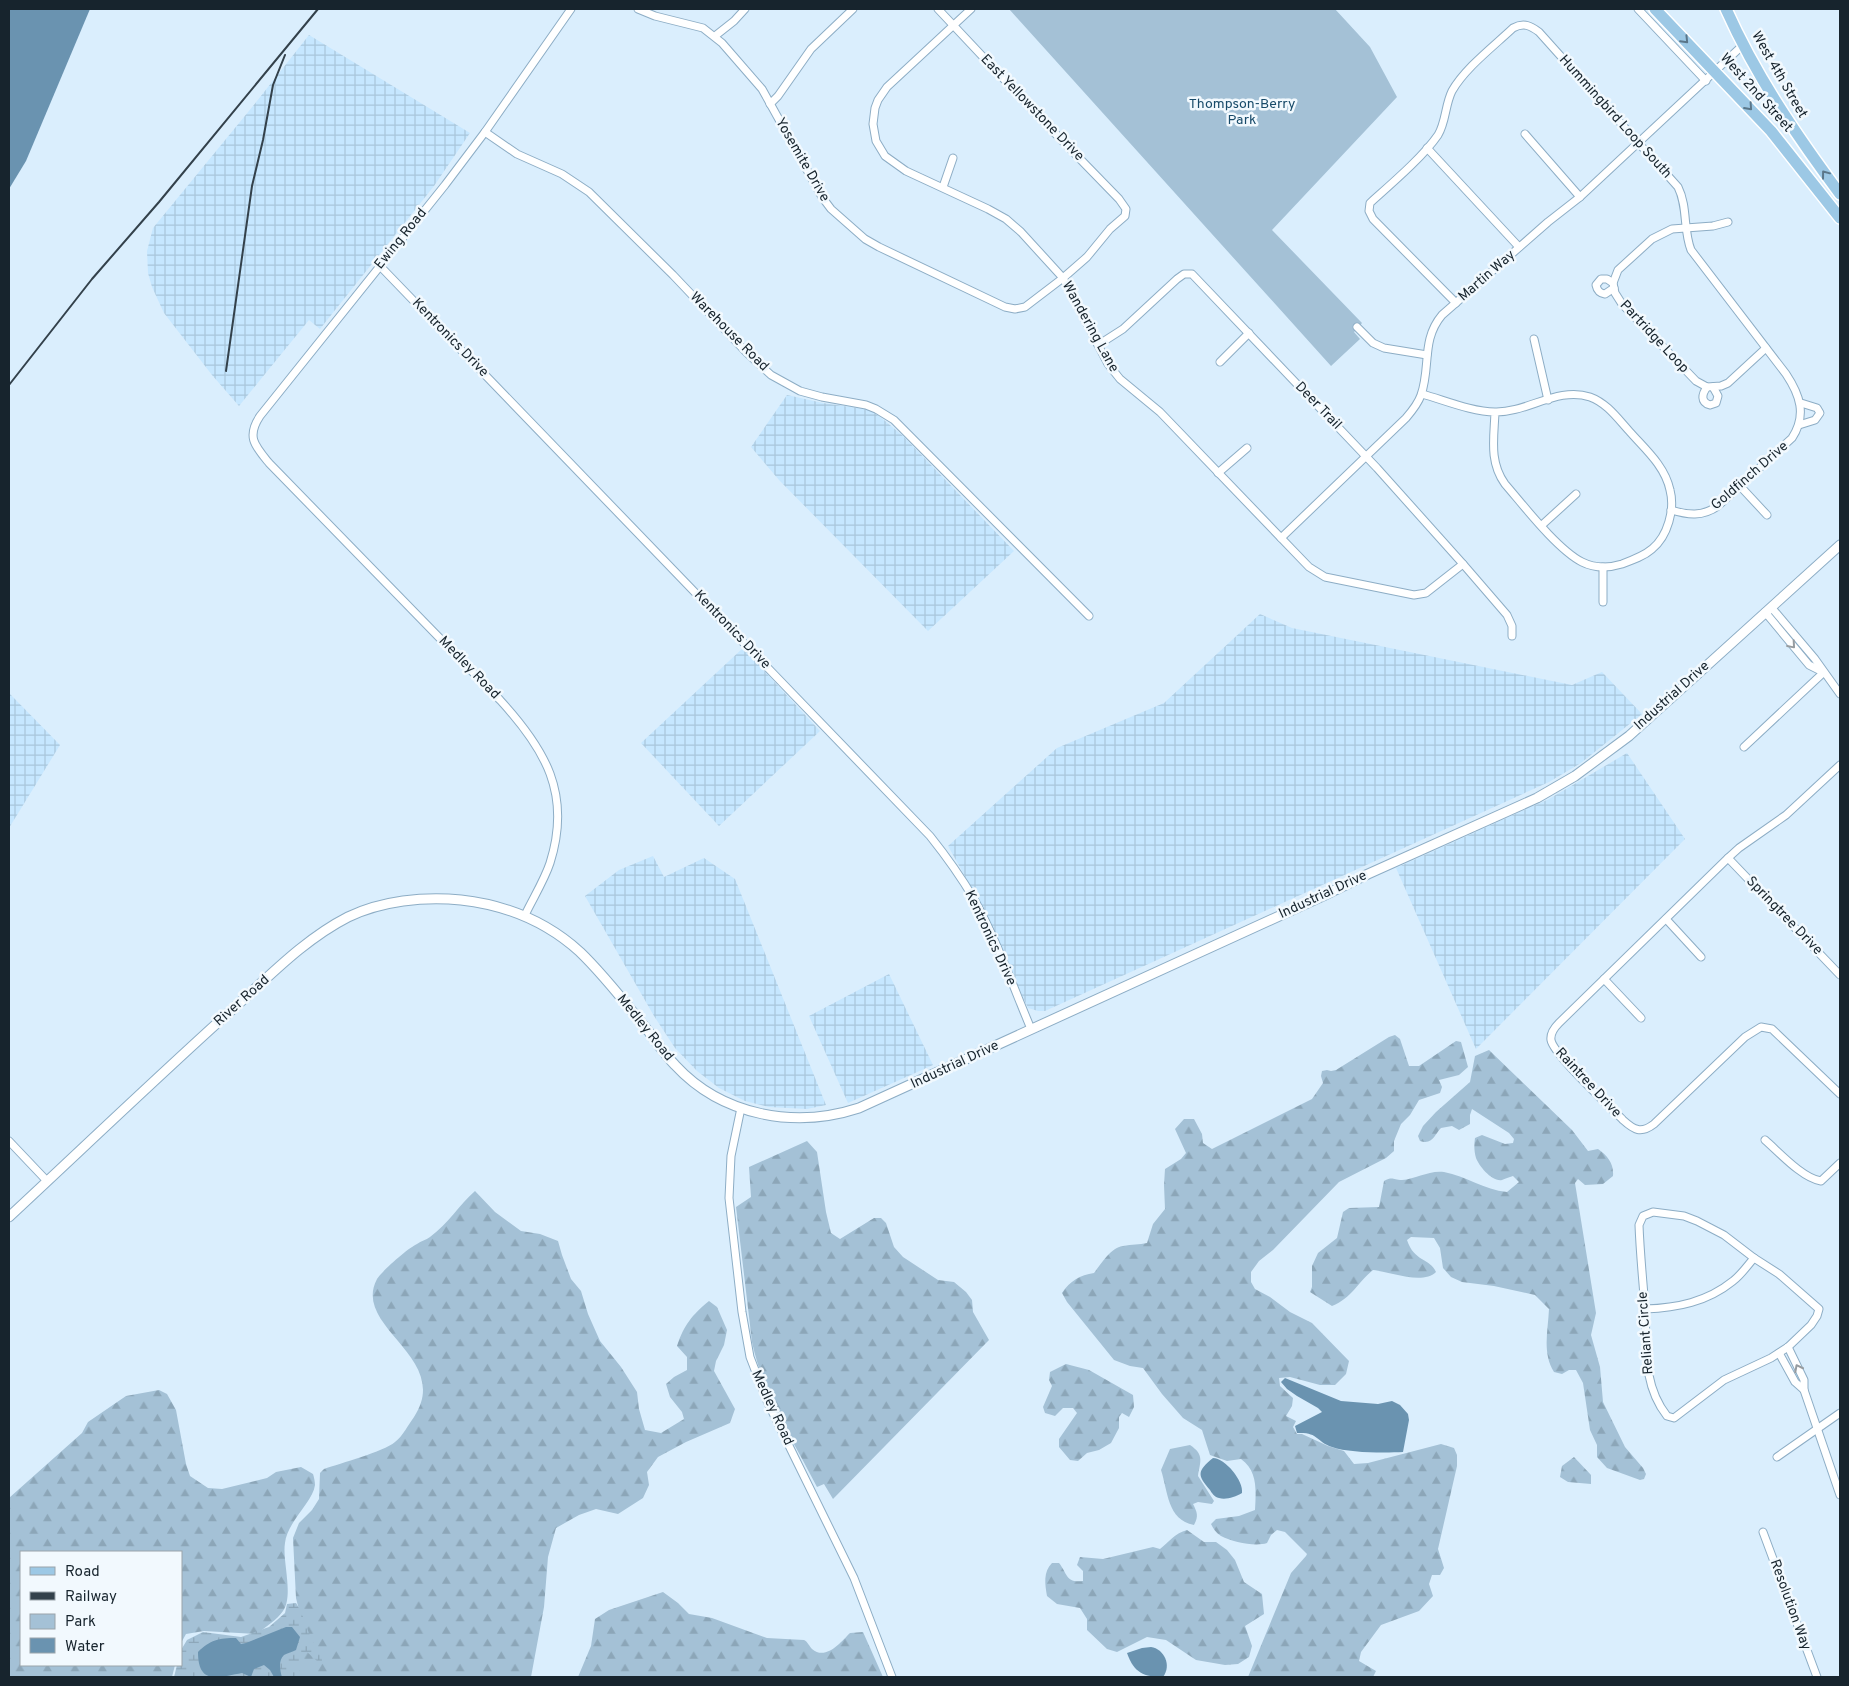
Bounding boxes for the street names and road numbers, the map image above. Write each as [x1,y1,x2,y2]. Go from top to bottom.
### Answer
street label: West 4th Street [1747,29,1811,121]
street label: West 2nd Street [1716,50,1796,136]
street label: East Yellowstone Drive [977,51,1087,165]
street label: Hummingbird Loop South [1555,52,1675,182]
street label: Yosemite Drive [771,115,833,205]
street label: Ewing Road [371,205,431,273]
street label: Martin Way [1455,247,1519,305]
street label: Wandering Lane [1058,278,1122,376]
street label: Warehouse Road [686,289,772,375]
street label: Kentronics Drive [408,295,492,381]
street label: Partridge Loop [1616,297,1692,377]
street label: Deer Trail [1291,379,1345,433]
street label: Goldfinch Drive [1708,438,1792,514]
street label: Kentronics Drive [690,587,774,673]
street label: Medley Road [435,633,503,703]
street label: Industrial Drive [1631,658,1713,734]
street label: Industrial Drive [1276,867,1370,923]
street label: Springtree Drive [1742,873,1826,959]
street label: Kentronics Drive [961,888,1019,988]
street label: River Road [211,972,273,1030]
street label: Medley Road [613,991,677,1065]
street label: Industrial Drive [908,1037,1002,1093]
street label: Raintree Drive [1551,1045,1625,1121]
street label: Reliant Circle [1635,1291,1657,1375]
street label: Medley Road [747,1368,797,1448]
street label: Resolution Way [1766,1557,1814,1653]

